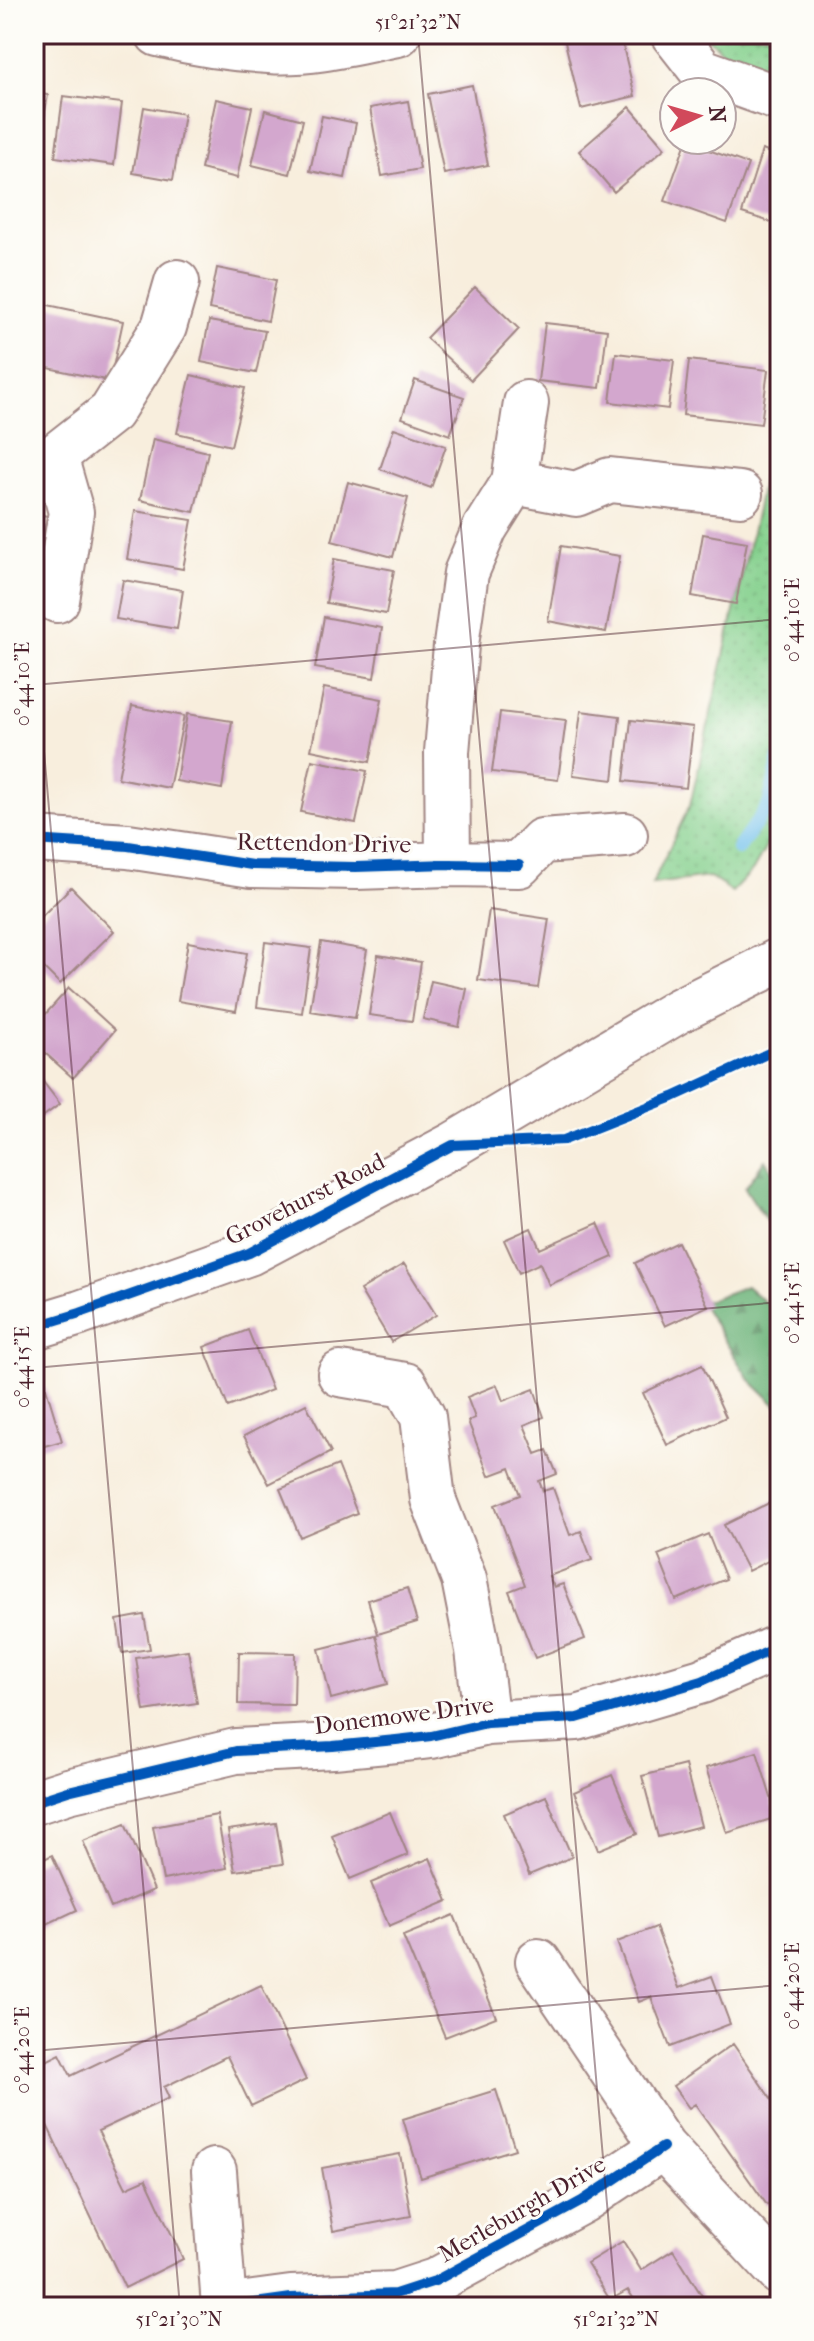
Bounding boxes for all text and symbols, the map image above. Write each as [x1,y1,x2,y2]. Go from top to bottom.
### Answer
text: 51°21'32"N [375,11,461,34]
north arrow [658,76,738,156]
text: N [703,105,731,124]
text: 0°44'10"E [781,578,804,662]
text: 0°44'10"E [11,642,34,726]
street label: Rettendon Drive [236,827,412,859]
street label: Grovehurst Road [221,1146,390,1251]
text: 0°44'15"E [781,1262,804,1344]
text: 0°44'15"E [11,1326,34,1408]
street label: Donemowe Drive [313,1690,495,1740]
text: 0°44'20"E [781,1942,804,2030]
text: 0°44'20"E [11,2006,34,2094]
street label: Merleburgh Drive [434,2150,611,2268]
text: 51°21'30"N [136,2308,222,2331]
text: 51°21'32"N [573,2308,659,2331]

